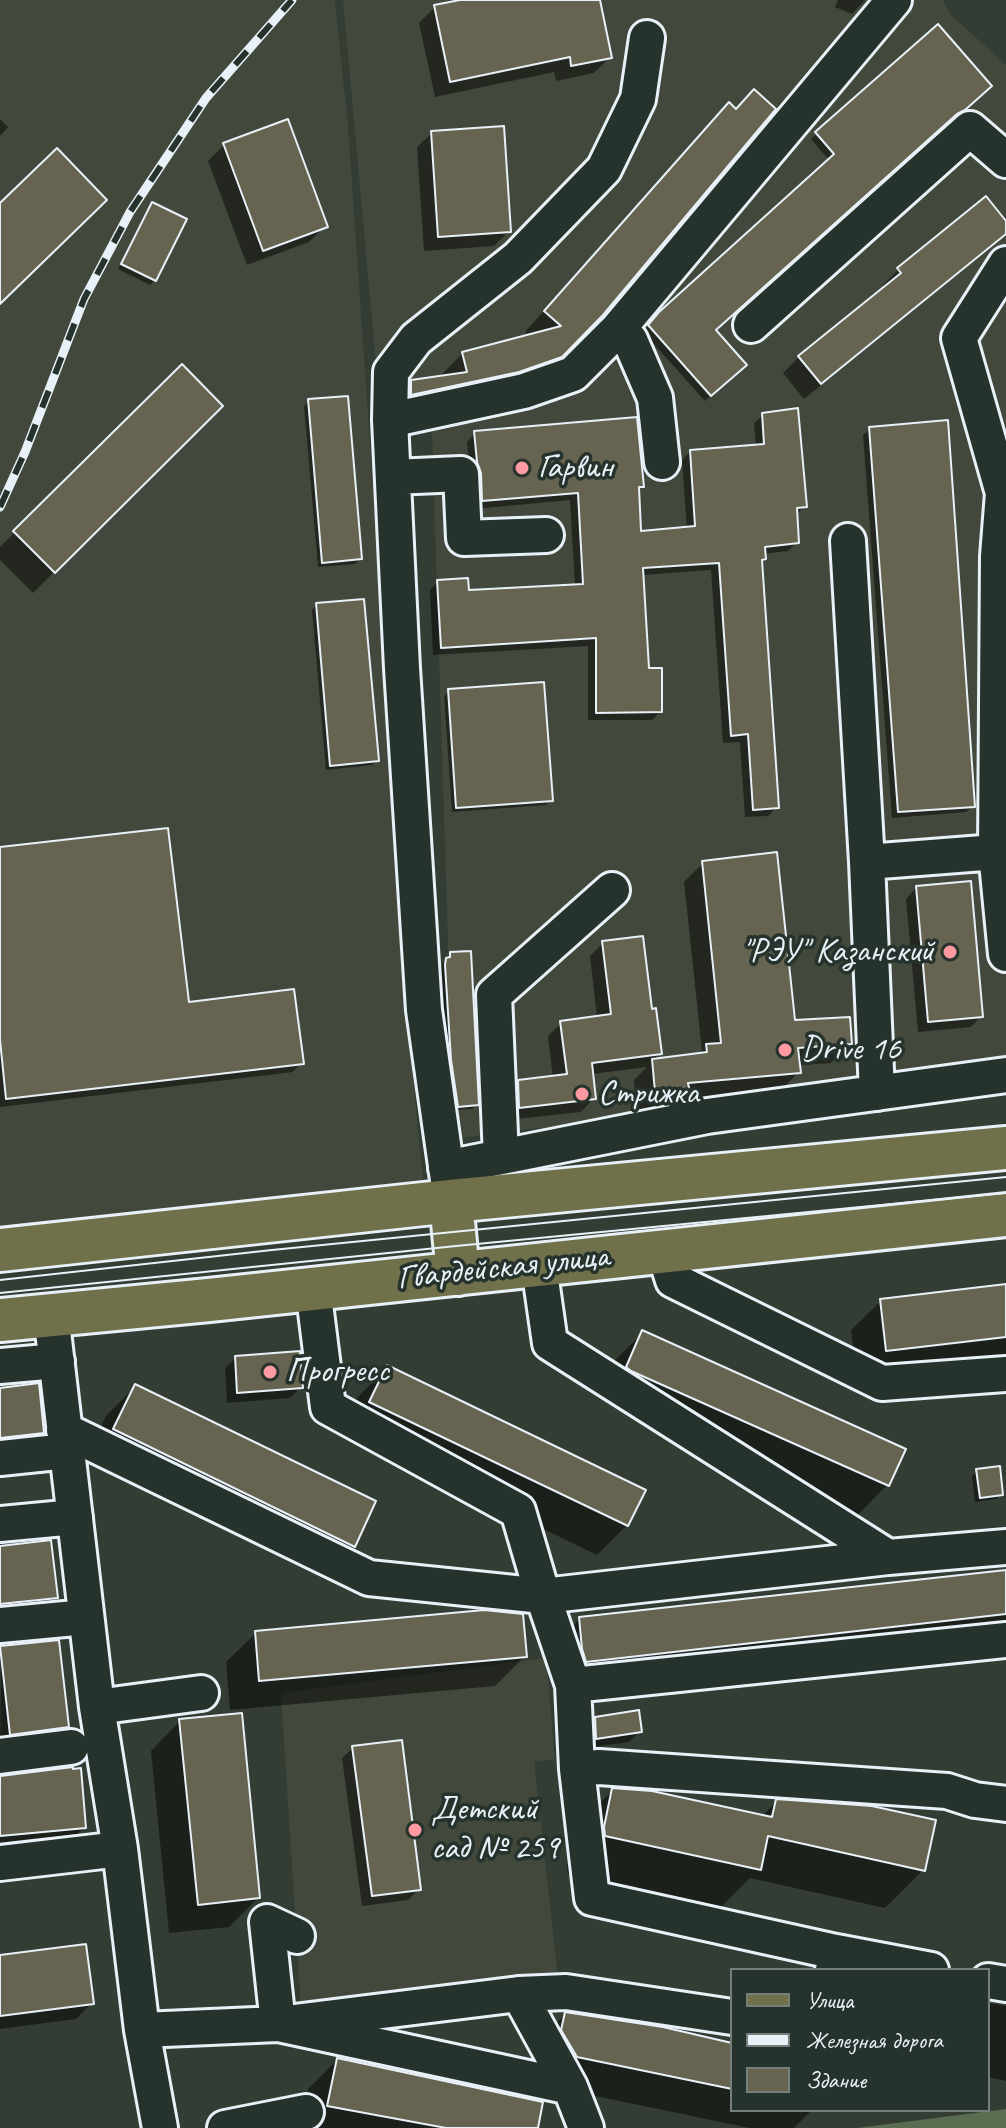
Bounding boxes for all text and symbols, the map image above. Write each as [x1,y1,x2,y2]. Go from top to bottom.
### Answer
place label: Гарвин [538,448,613,488]
marker: Гарвин [513,459,531,477]
place label: "РЭУ" Казанский [742,932,934,972]
marker: "РЭУ" Казанский [941,943,959,961]
place label: Drive 16 [801,1030,901,1070]
marker: Drive 16 [776,1041,794,1059]
place label: Стрижка [598,1074,699,1114]
marker: Стрижка [573,1085,591,1103]
street label: Гвардейская улица [395,1237,611,1299]
place label: Прогресс [286,1352,389,1392]
marker: Прогресс [261,1363,279,1381]
place label: Детский сад № 259 [431,1790,559,1870]
marker: Детский сад № 259 [406,1821,424,1839]
legend [730,1968,990,2112]
text: Улица [806,1985,854,2015]
text: Железная дорога [806,2025,943,2055]
text: Здание [806,2065,866,2095]

